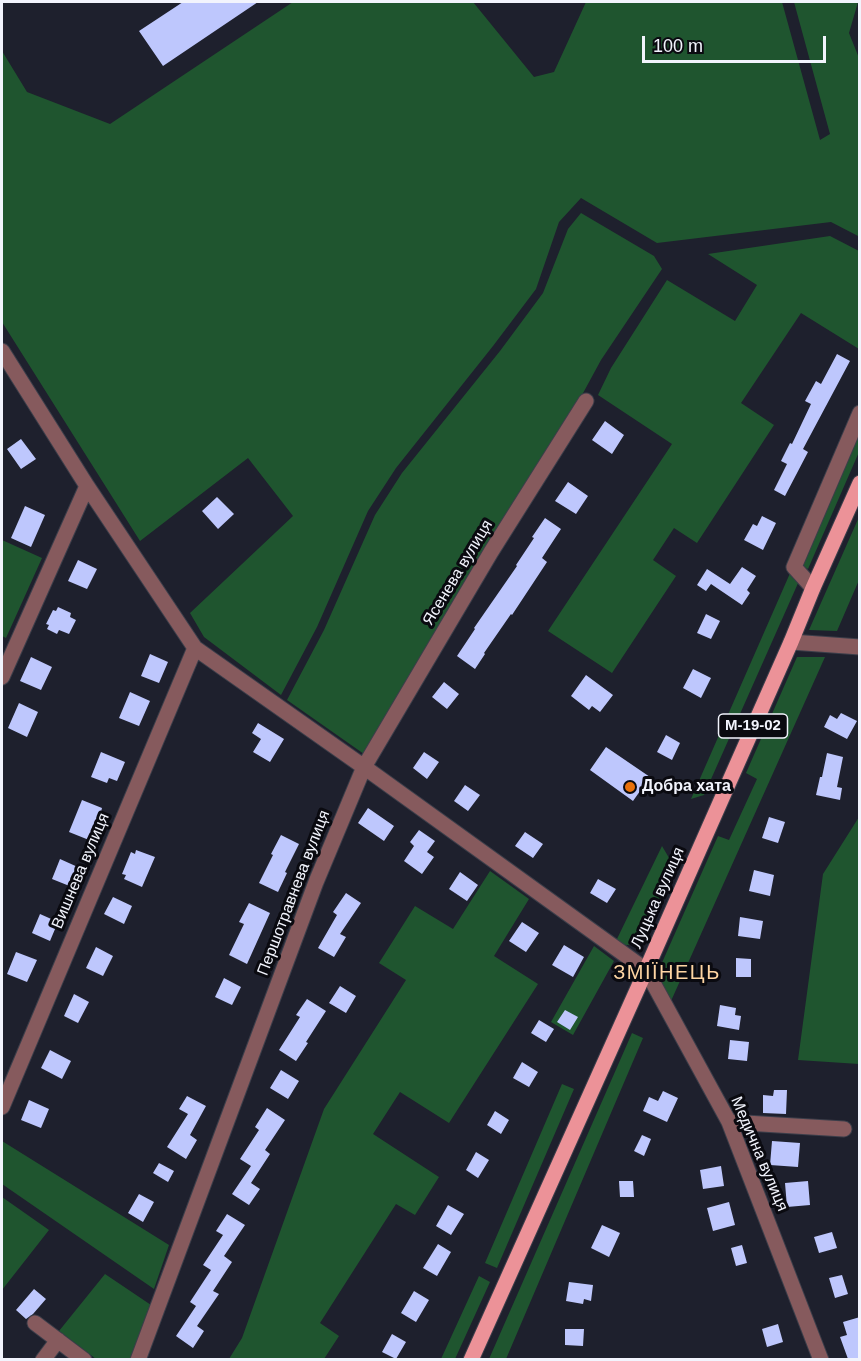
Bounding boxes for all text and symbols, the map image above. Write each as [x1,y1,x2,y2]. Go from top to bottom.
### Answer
scale bar [645,24,830,62]
text: 100 m [653,36,703,56]
street label: Ясенева вулиця [419,517,497,629]
road number: М-19-02 [718,714,788,738]
place label: Добра хата [642,777,731,797]
marker: Добра хата [623,780,637,794]
street label: Першотравнева вулиця [254,808,334,978]
street label: Вишнева вулиця [48,810,114,932]
street label: Луцька вулиця [627,844,689,952]
district label: ЗМІЇНЕЦЬ [613,961,721,985]
street label: Медична вулиця [726,1094,792,1214]

